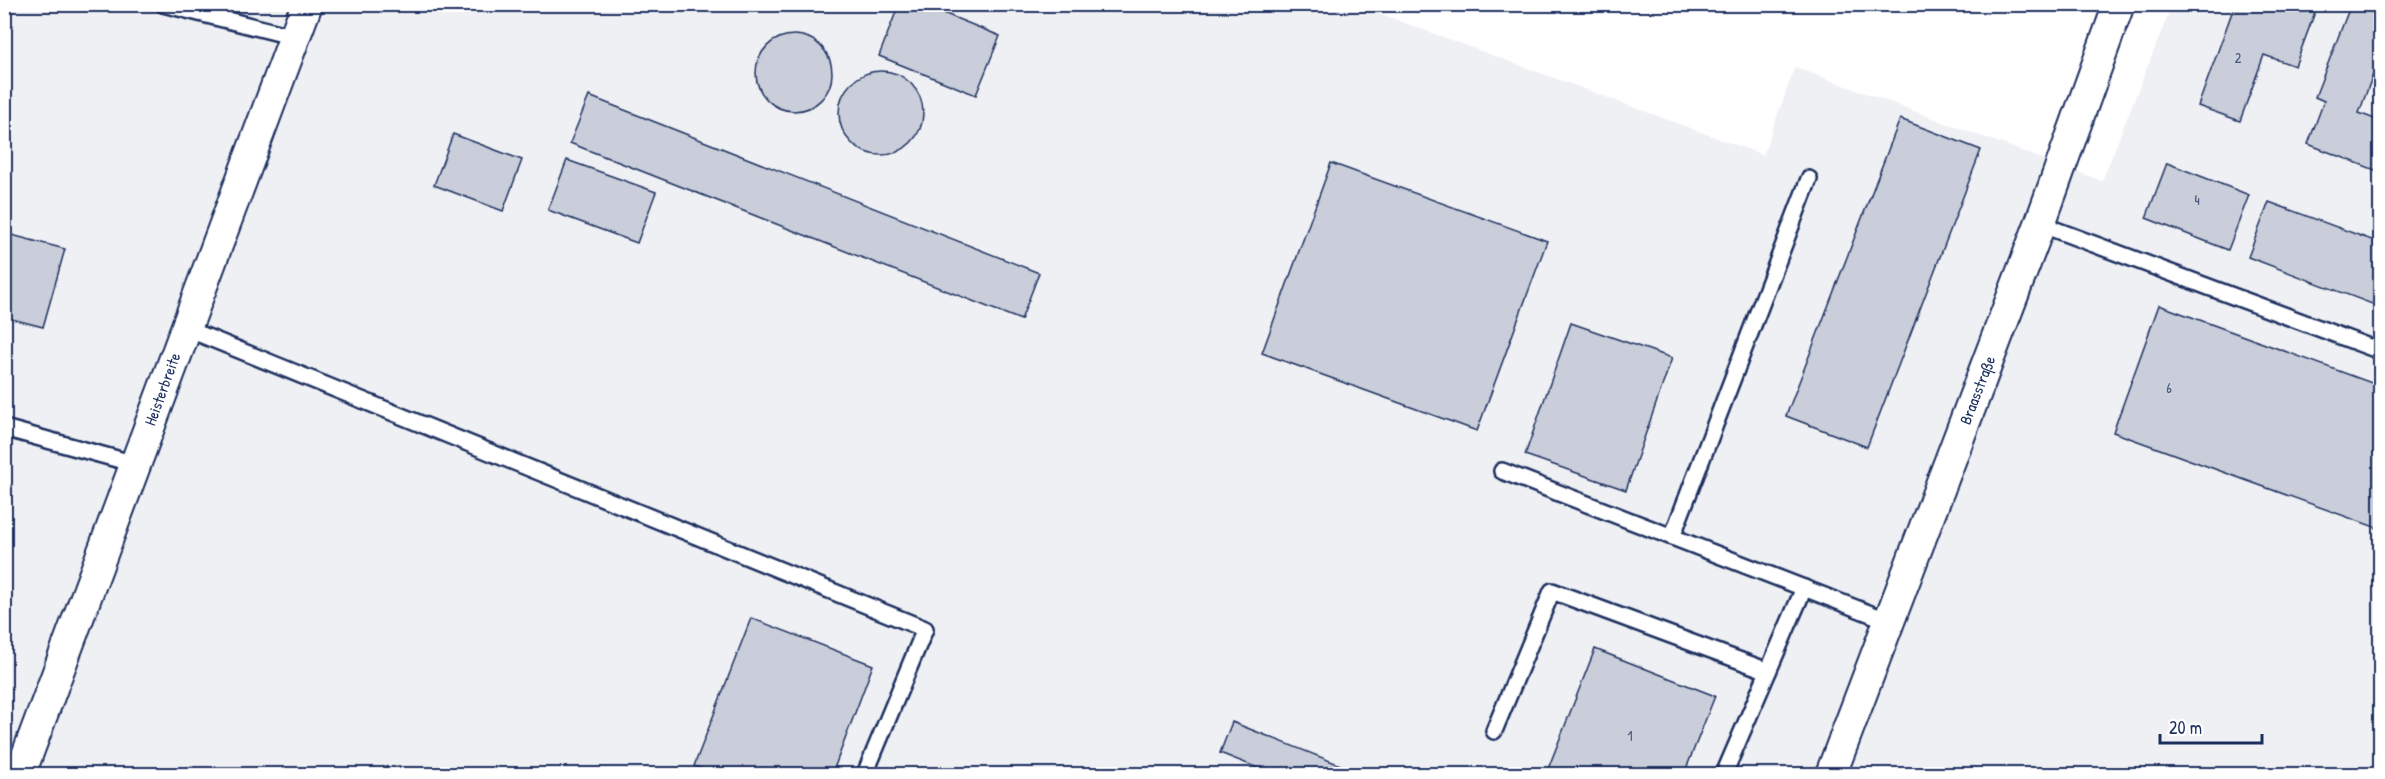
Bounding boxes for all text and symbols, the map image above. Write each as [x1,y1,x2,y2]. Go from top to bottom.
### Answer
house number: 2 [2235,48,2242,67]
house number: 4 [2194,190,2200,209]
street label: Heisterbreite [139,349,186,429]
street label: Braasstraße [1954,352,2000,428]
house number: 6 [2166,378,2172,397]
scale bar [2160,707,2262,745]
text: 20 m [2169,715,2202,740]
house number: 1 [1627,726,1633,745]

